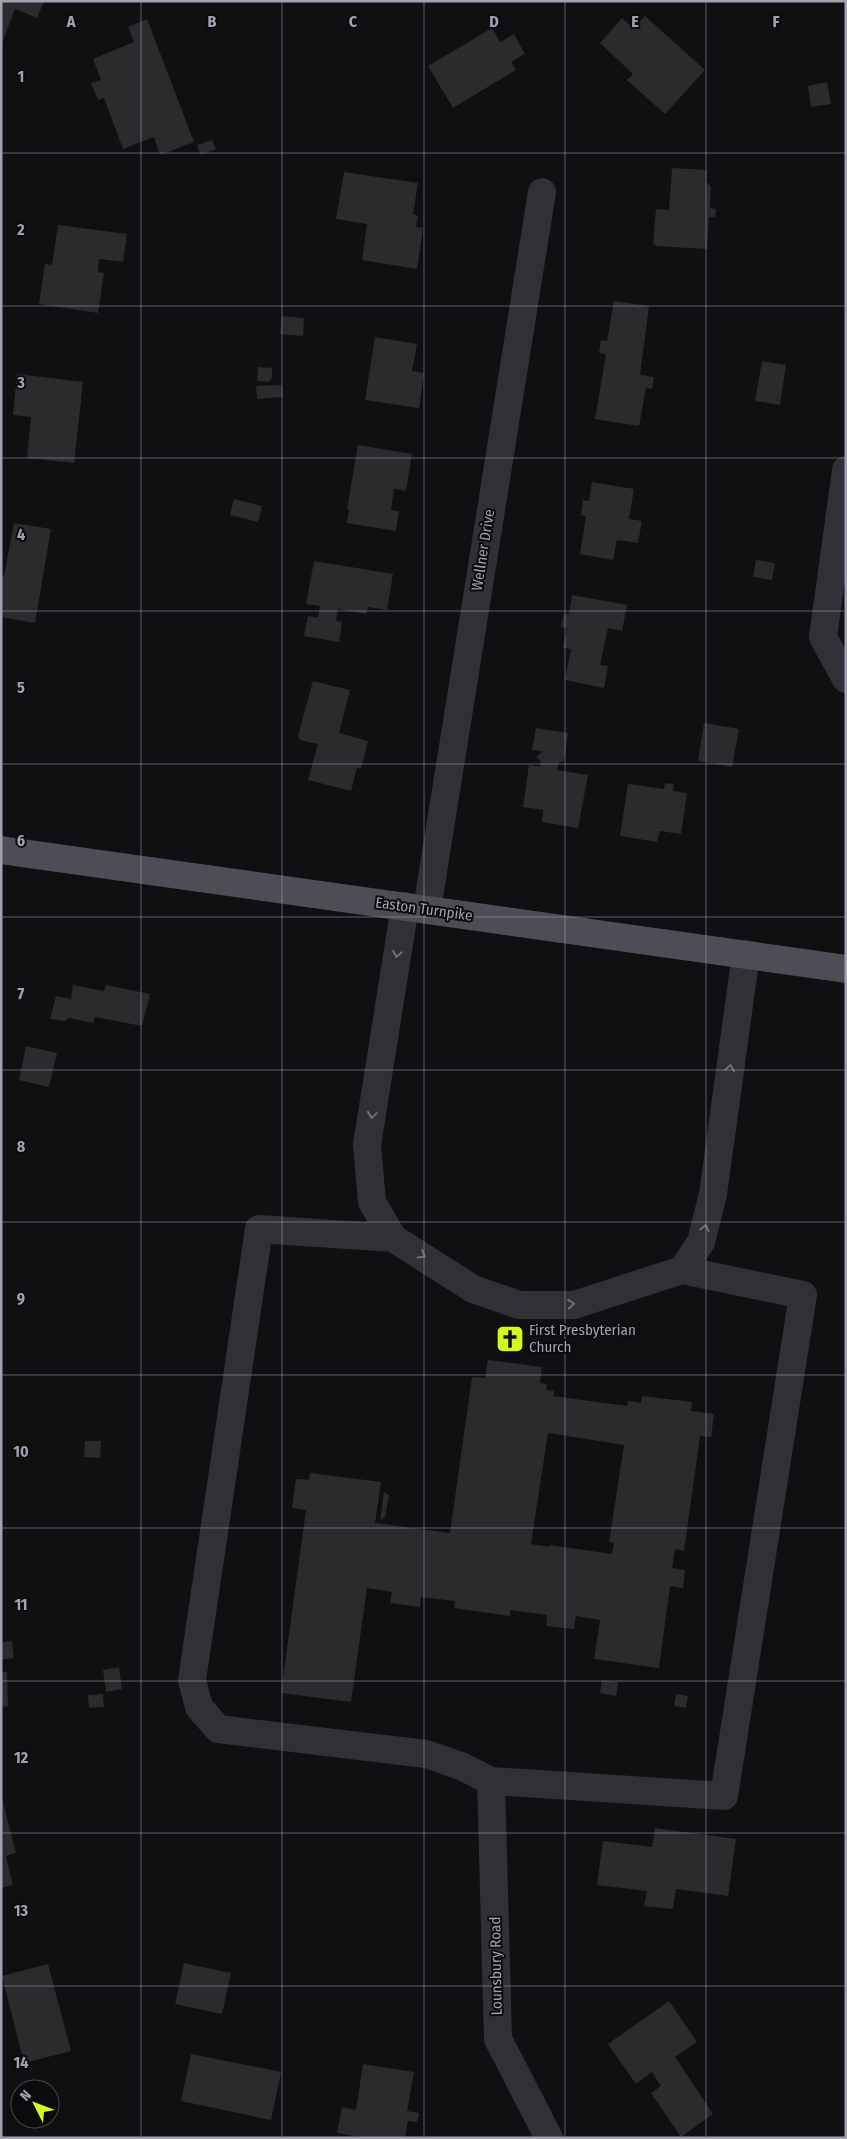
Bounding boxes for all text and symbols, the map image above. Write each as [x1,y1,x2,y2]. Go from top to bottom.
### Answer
text: A [66,12,76,31]
text: B [208,12,217,31]
text: C [349,12,358,31]
text: D [489,12,499,31]
text: E [631,12,639,31]
text: F [772,12,780,31]
text: 1 [18,67,24,86]
text: 2 [16,220,25,239]
text: 3 [16,373,25,392]
street label: Wellner Drive [468,508,498,592]
text: 4 [17,525,25,544]
text: 5 [17,678,25,697]
text: 6 [17,831,25,850]
street label: Easton Turnpike [374,893,474,925]
one-way arrow [392,950,402,959]
text: 7 [18,984,25,1003]
one-way arrow [724,1063,735,1071]
one-way arrow [367,1110,377,1119]
text: 8 [17,1137,26,1156]
one-way arrow [699,1224,710,1233]
one-way arrow [416,1248,425,1258]
text: 9 [17,1289,25,1308]
one-way arrow [567,1299,575,1310]
place label: First Presbyterian Church [529,1321,636,1356]
church icon: First Presbyterian Church [495,1324,525,1354]
text: 10 [13,1442,29,1461]
text: 11 [14,1595,28,1614]
text: 12 [14,1748,29,1767]
text: 13 [14,1901,29,1920]
street label: Lounsbury Road [486,1916,506,2016]
text: 14 [14,2053,29,2072]
north arrow [10,2079,60,2129]
text: N [17,2087,35,2104]

